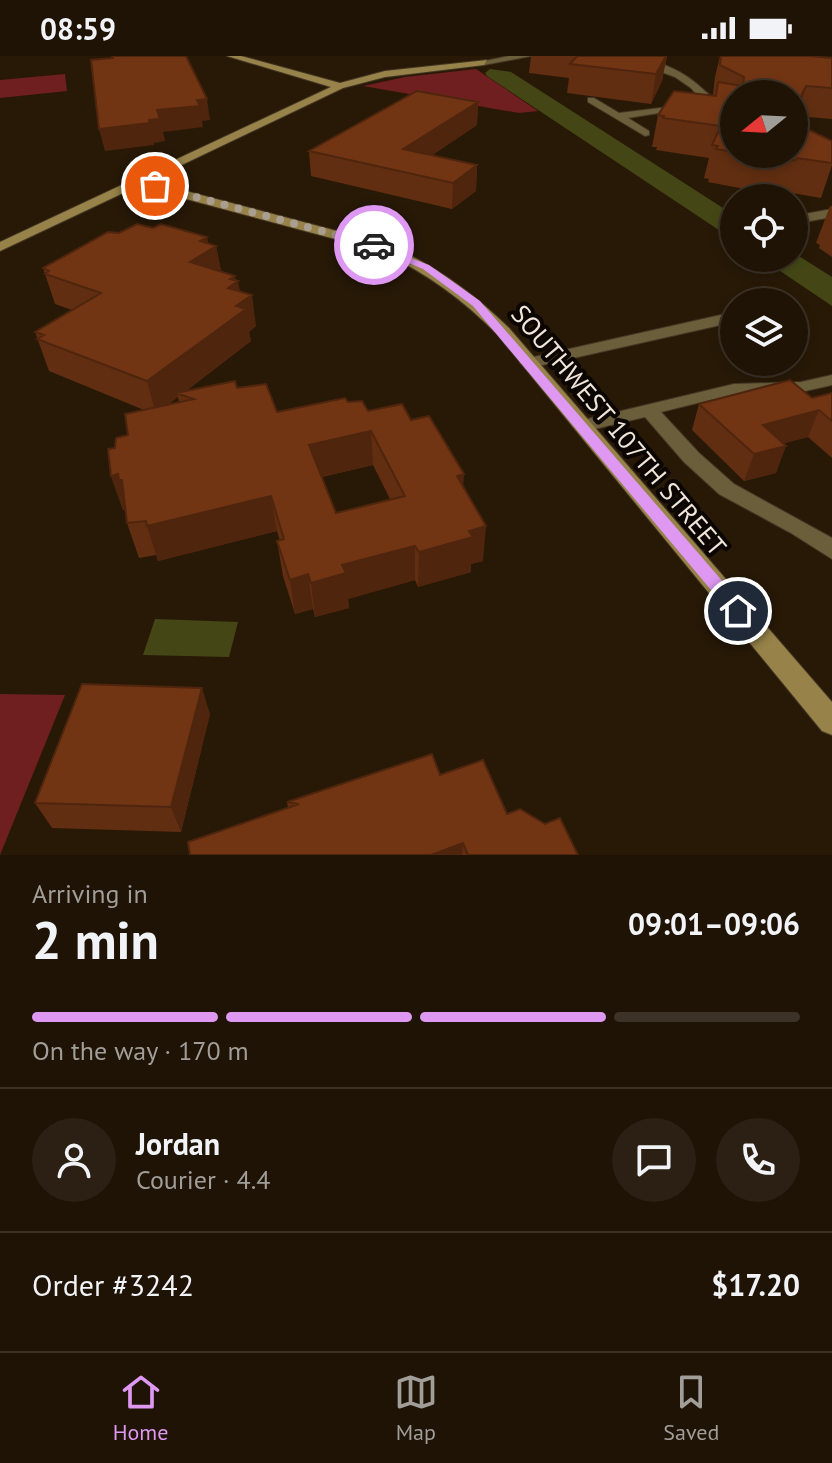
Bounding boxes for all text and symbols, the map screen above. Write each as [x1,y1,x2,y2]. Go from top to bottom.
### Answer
text: 08:59 [40,9,116,48]
north arrow [720,80,808,168]
map controls [720,80,808,376]
pin [121,152,189,220]
icon: bag [133,164,177,208]
button: locate [720,184,808,272]
courier [334,205,414,285]
icon: car [352,223,396,267]
button: layers [720,288,808,376]
street label: SOUTHWEST 107TH STREET [504,298,734,562]
pin [704,577,772,645]
icon: home [716,589,760,633]
text: Arriving in [32,877,148,910]
text: 09:01–09:06 [628,904,800,943]
text: 2 min [32,906,159,973]
text: On the way · 170 m [32,1034,249,1067]
button: person [32,1118,116,1202]
button: chat [612,1118,696,1202]
button: phone [716,1118,800,1202]
text: Jordan [136,1124,220,1163]
text: Courier · 4.4 [136,1163,270,1196]
text: Order #3242 [32,1265,194,1304]
text: $17.20 [711,1265,800,1304]
tab: Home [113,1370,168,1446]
tab: Map [394,1370,438,1446]
tab: Saved [663,1370,719,1446]

